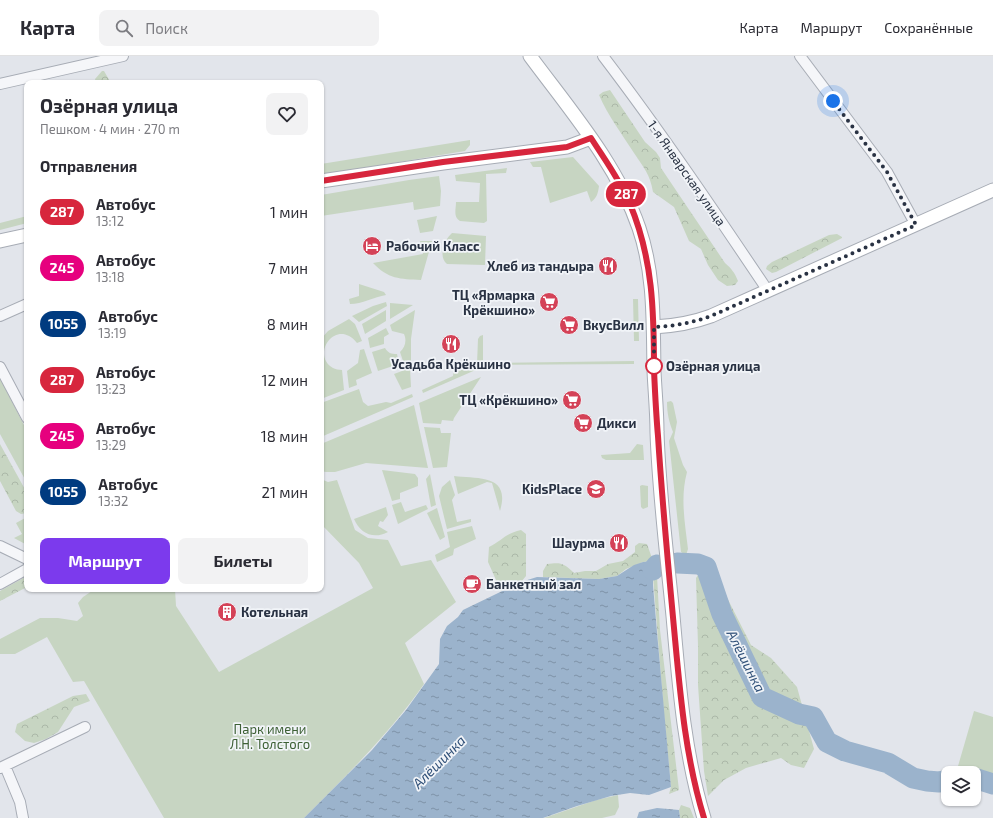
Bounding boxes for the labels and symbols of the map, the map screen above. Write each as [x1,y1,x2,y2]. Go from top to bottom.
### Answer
your location [823,91,843,111]
street label: 1-я Январская улица [645,117,729,229]
line badge: 287 [603,181,649,207]
hotel icon: Рабочий Класс [361,235,383,257]
place label: Рабочий Класс [386,238,480,254]
restaurant icon: Хлеб из тандыра [597,255,619,277]
place label: Хлеб из тандыра [487,258,594,274]
place label: ТЦ «Ярмарка Крёкшино» [452,287,535,318]
supermarket icon: ТЦ «Ярмарка Крёкшино» [538,291,560,313]
supermarket icon: ВкусВилл [558,314,580,336]
place label: ВкусВилл [583,317,644,333]
restaurant icon: Усадьба Крёкшино [440,333,462,355]
place label: Усадьба Крёкшино [391,356,511,372]
marker: Озёрная улица [645,357,663,375]
place label: Озёрная улица [666,358,760,374]
supermarket icon: ТЦ «Крёкшино» [561,389,583,411]
place label: ТЦ «Крёкшино» [459,392,558,408]
supermarket icon: Дикси [572,412,594,434]
place label: Дикси [597,415,636,431]
school or university icon: KidsPlace [585,478,607,500]
place label: KidsPlace [522,481,582,497]
restaurant icon: Шаурма [608,532,630,554]
place label: Шаурма [552,535,605,551]
cafe icon: Банкетный зал [461,573,483,595]
place label: Банкетный зал [486,576,581,592]
building icon: Котельная [216,601,238,623]
place label: Котельная [241,604,308,620]
water label: Алёшинка [723,626,769,695]
park label: Парк имени Л.Н. Толстого [230,721,310,752]
water label: Алёшинка [408,732,469,792]

